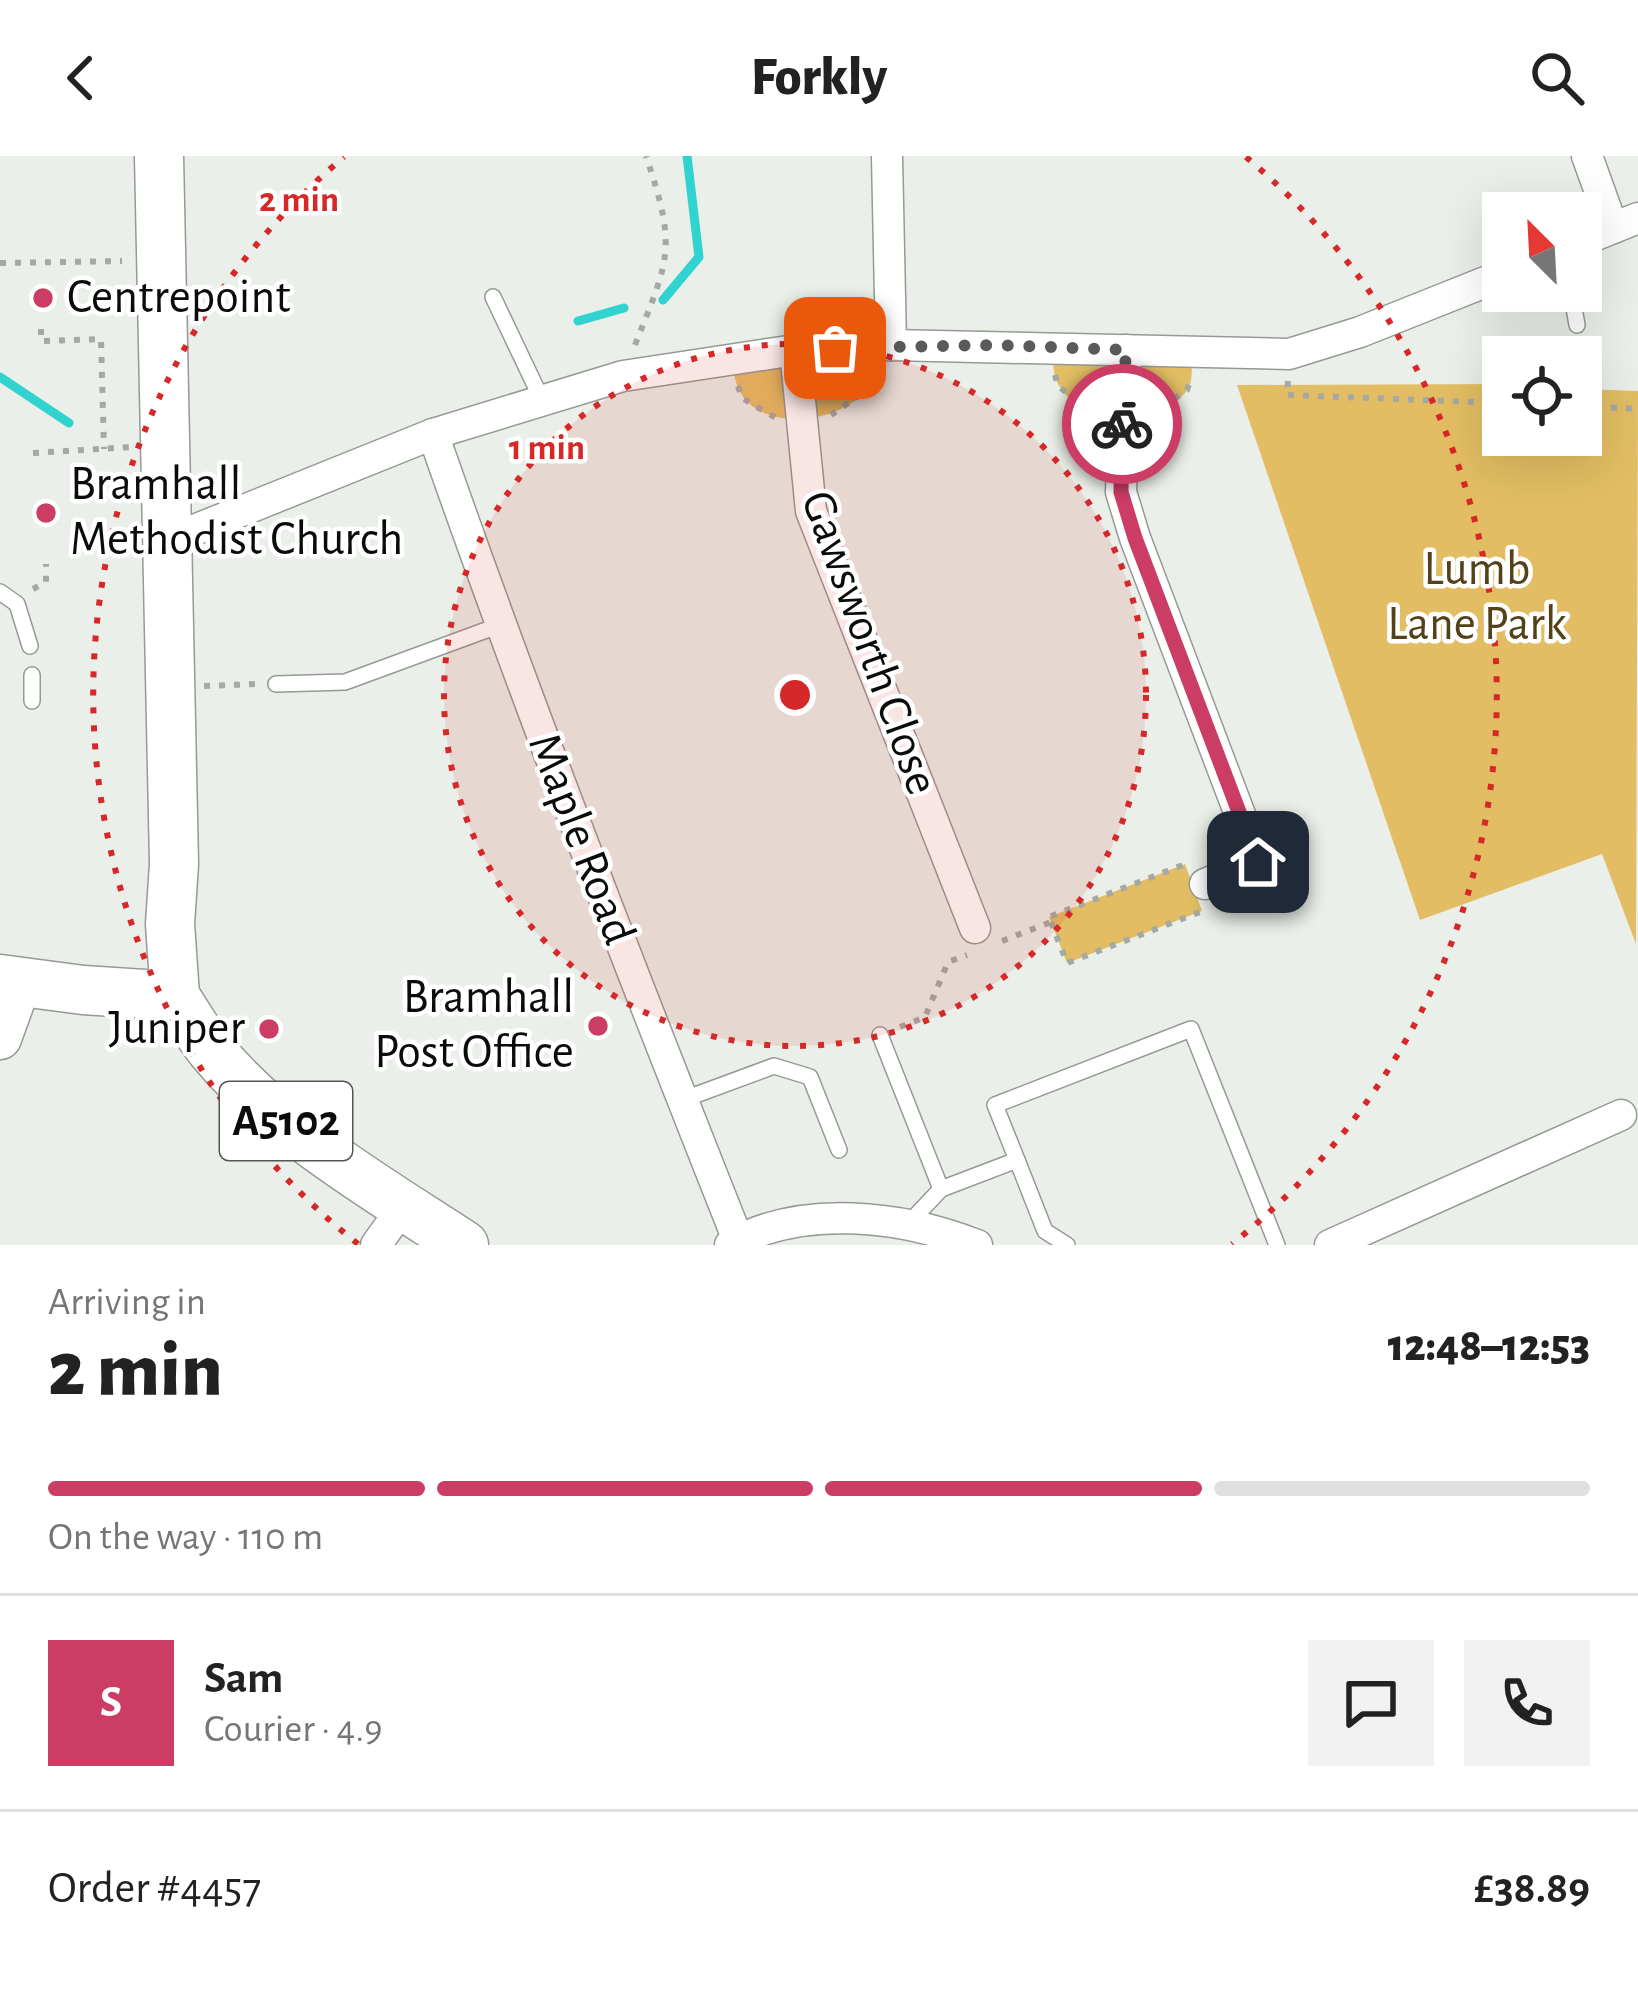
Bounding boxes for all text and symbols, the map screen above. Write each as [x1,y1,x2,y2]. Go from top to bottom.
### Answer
icon: back [48,45,114,111]
icon: search [1524,45,1590,111]
text: Forkly [751,51,887,105]
text: 2 min [259,182,339,218]
north arrow [1482,192,1602,312]
map controls [1482,192,1602,456]
place label: Centrepoint [67,274,291,322]
marker: Centrepoint [30,285,56,311]
pin [784,297,886,399]
icon: bag [802,315,868,381]
button: locate [1482,336,1602,456]
courier [1062,364,1182,484]
icon: bike [1089,391,1155,457]
text: 1 min [509,430,585,466]
place label: Bramhall Methodist Church [70,461,403,564]
street label: Gawsworth Close [792,485,946,801]
marker: Bramhall Methodist Church [33,500,59,526]
park label: Lumb Lane Park [1387,546,1567,649]
centre of rings [774,674,816,716]
street label: Maple Road [519,727,643,951]
pin [1207,811,1309,913]
icon: home [1225,829,1291,895]
place label: Bramhall Post Office [374,974,574,1077]
place label: Juniper [108,1005,245,1053]
marker: Bramhall Post Office [585,1013,611,1039]
marker: Juniper [256,1016,282,1042]
road number: A5102 [220,1082,352,1160]
text: Arriving in [48,1283,206,1322]
text: 12:48–12:53 [1388,1324,1590,1369]
text: 2 min [48,1332,223,1410]
text: On the way · 110 m [48,1518,323,1557]
button: chat [1308,1640,1434,1766]
button: phone [1464,1640,1590,1766]
text: Sam [204,1656,283,1701]
text: S [100,1680,122,1725]
text: Courier · 4.9 [204,1710,383,1749]
text: Order #4457 [48,1866,261,1911]
text: £38.89 [1474,1866,1590,1911]

